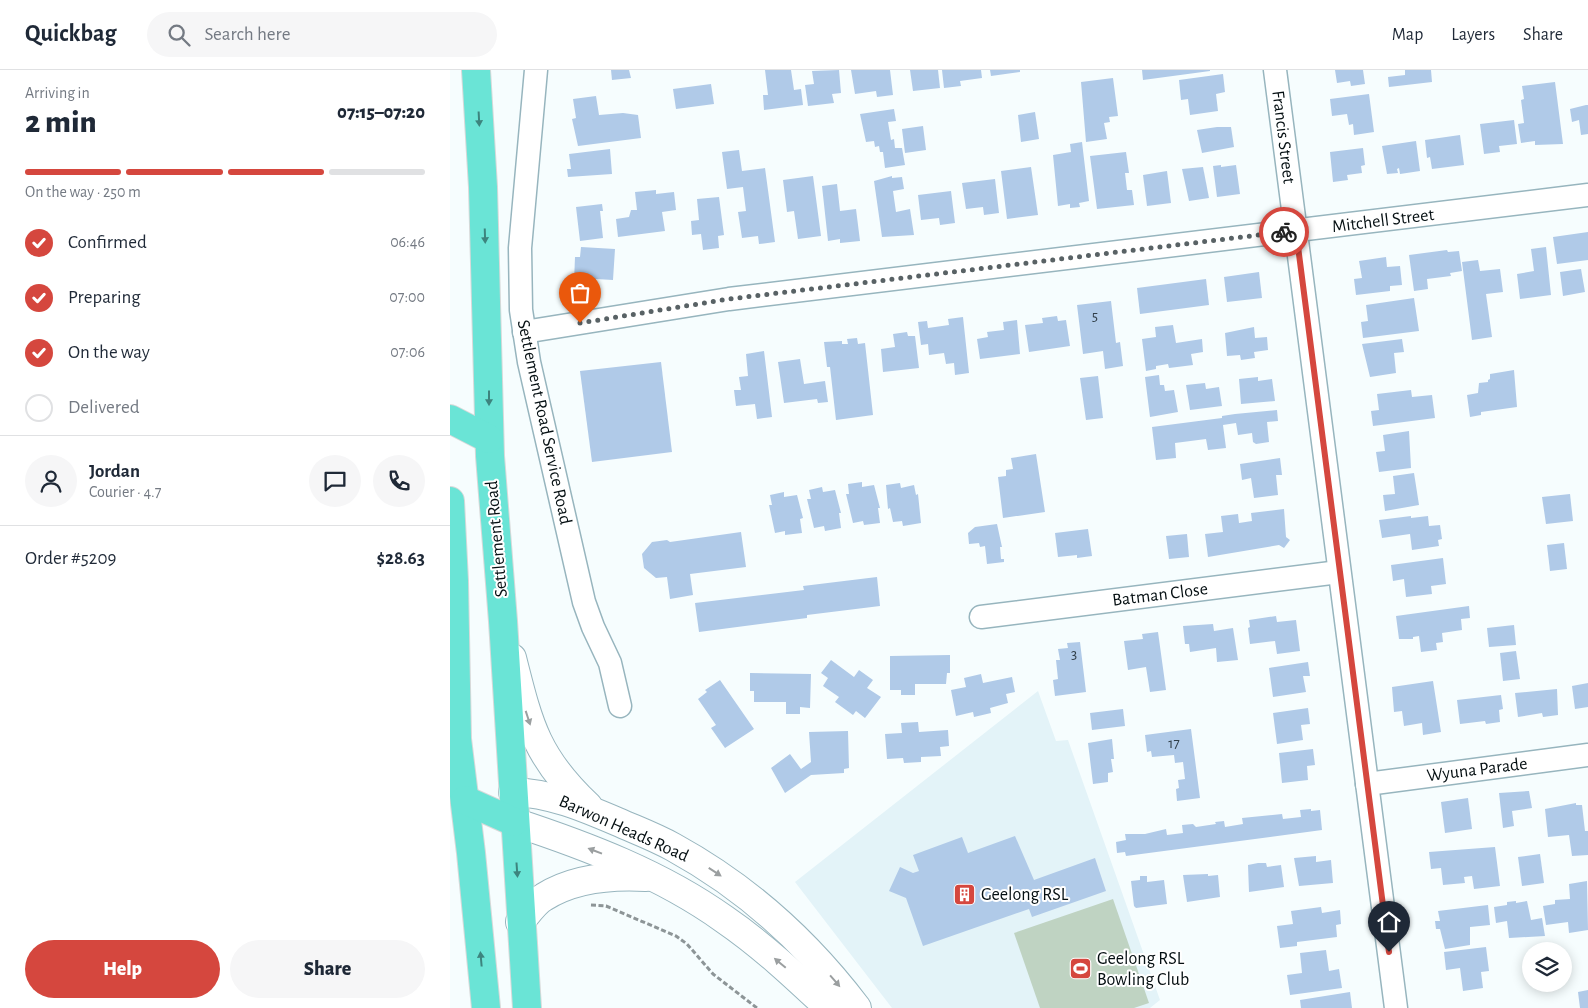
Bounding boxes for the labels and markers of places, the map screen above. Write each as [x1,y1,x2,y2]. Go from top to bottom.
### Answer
pin [559,272,601,323]
building icon: Geelong RSL [953,882,977,906]
place label: Geelong RSL [981,886,1069,904]
pin [1368,901,1410,952]
place label: Geelong RSL Bowling Club [1097,950,1189,989]
sports icon: Geelong RSL Bowling Club [1069,956,1093,980]

